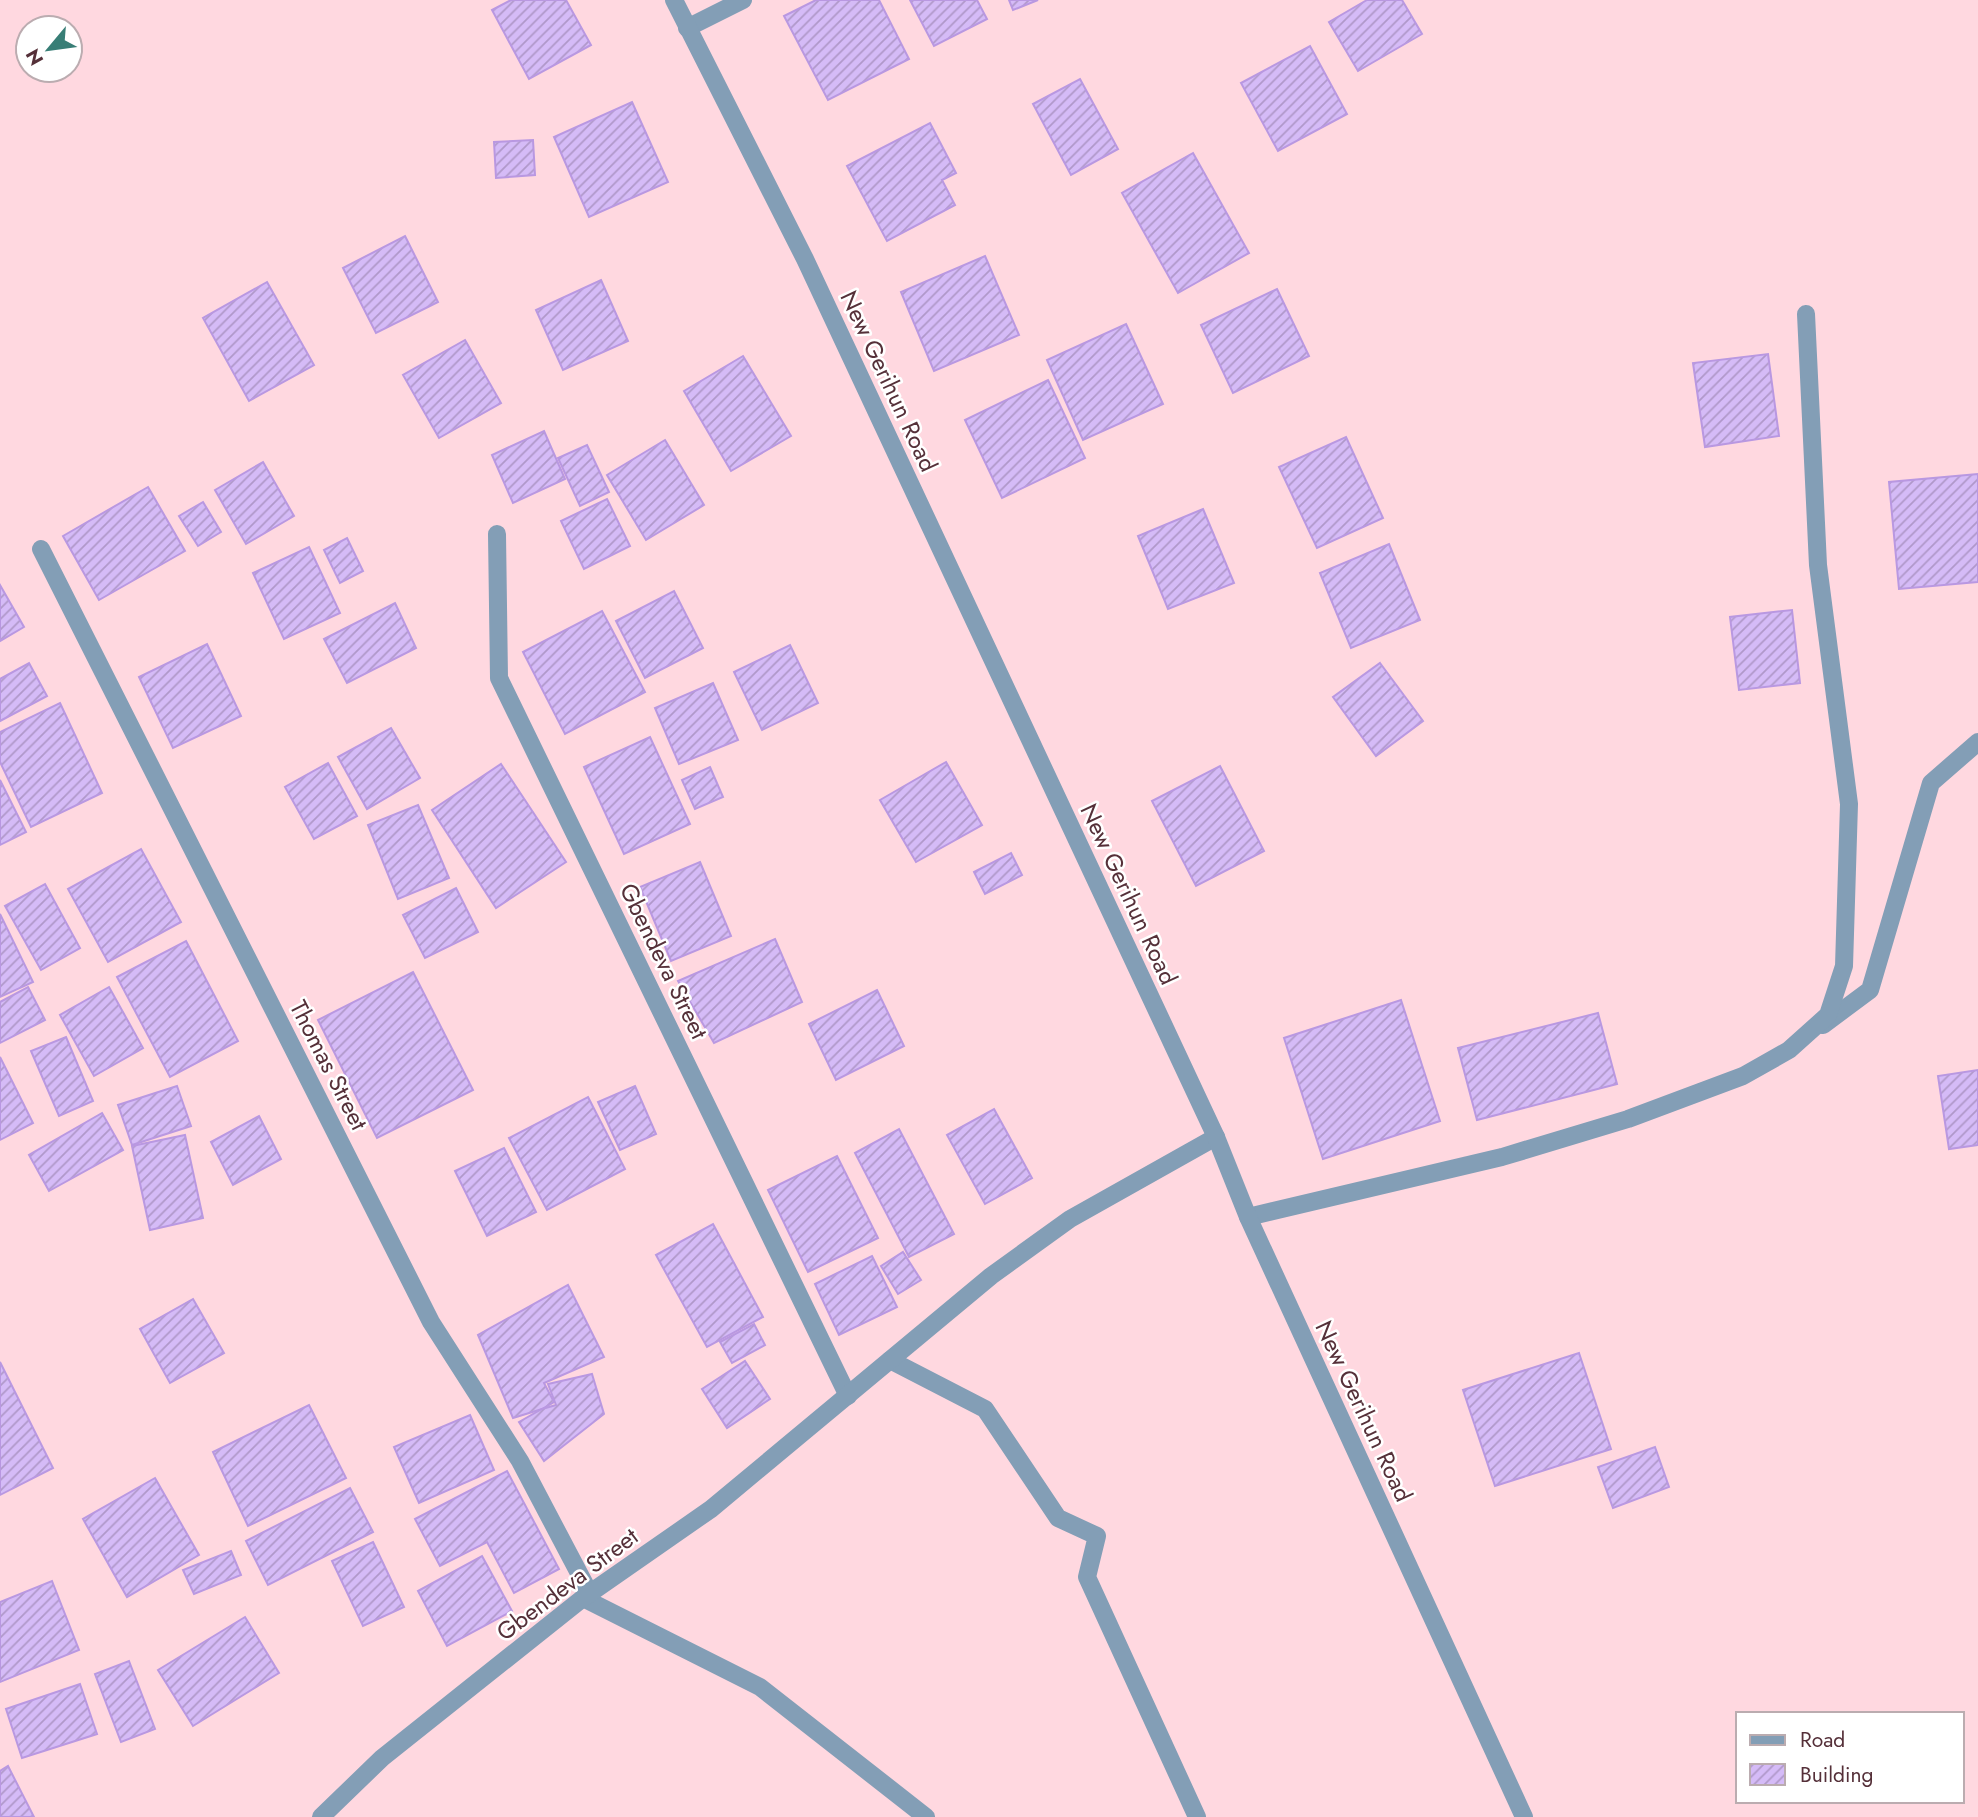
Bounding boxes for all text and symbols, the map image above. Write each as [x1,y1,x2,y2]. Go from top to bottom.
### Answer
north arrow [14,14,84,84]
text: N [19,44,50,70]
street label: New Gerihun Road [832,285,946,477]
street label: New Gerihun Road [1072,798,1186,990]
street label: Gbendeva Street [611,877,717,1045]
street label: Thomas Street [281,994,377,1136]
street label: New Gerihun Road [1307,1315,1421,1507]
street label: Gbendeva Street [489,1519,645,1649]
legend [1736,1712,1964,1803]
text: Road [1800,1725,1845,1755]
text: Building [1800,1760,1873,1790]

